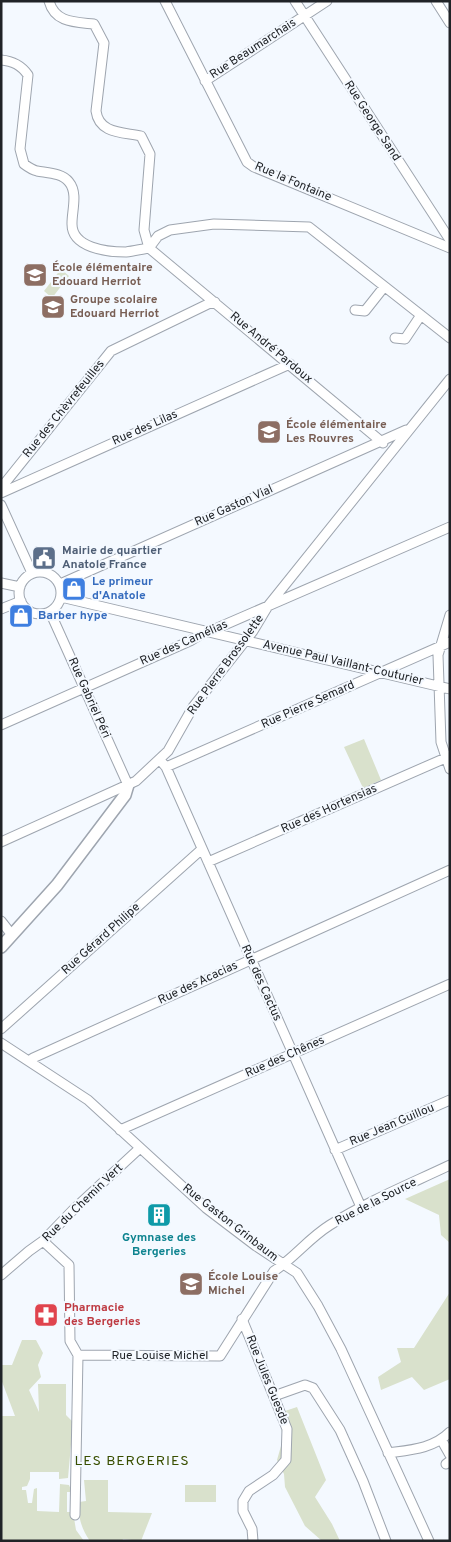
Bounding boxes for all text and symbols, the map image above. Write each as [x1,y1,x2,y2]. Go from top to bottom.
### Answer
street label: Rue Beaumarchais [207,15,299,83]
street label: Rue George Sand [340,78,404,164]
street label: Rue la Fontaine [252,159,334,205]
place label: École élémentaire Edouard Herriot [52,260,153,290]
school or university icon: École élémentaire Edouard Herriot [22,262,48,288]
place label: Groupe scolaire Edouard Herriot [70,292,160,322]
school or university icon: Groupe scolaire Edouard Herriot [40,294,66,320]
street label: Rue André Pardoux [226,309,316,387]
street label: Rue des Chèvrefeuilles [20,357,108,461]
street label: Rue des Lilas [110,406,180,450]
place label: École élémentaire Les Rouvres [286,417,387,447]
school or university icon: École élémentaire Les Rouvres [256,419,282,445]
street label: Rue Gaston Vial [192,482,276,530]
place label: Mairie de quartier Anatole France [62,543,162,573]
public building icon: Mairie de quartier Anatole France [31,545,57,571]
place label: Le primeur d'Anatole [92,574,153,604]
shop icon: Le primeur d'Anatole [61,576,87,602]
shop icon: Barber hype [8,603,34,629]
place label: Barber hype [38,608,108,624]
street label: Rue Pierre Brossolette [184,612,268,718]
street label: Rue des Camélias [138,616,230,670]
street label: Avenue Paul Vaillant-Couturier [261,637,425,689]
street label: Rue Gabriel Péri [64,655,114,741]
street label: Rue Pierre Semard [259,677,357,733]
street label: Rue des Hortensias [278,781,380,837]
street label: Rue Gérard Philipe [58,899,144,979]
street label: Rue des Cactus [237,942,285,1024]
street label: Rue des Acacias [156,958,240,1008]
street label: Rue des Chênes [243,1032,327,1082]
street label: Rue Jean Guillou [347,1100,437,1150]
street label: Rue du Chemin Vert [39,1160,127,1246]
street label: Rue de la Source [332,1175,420,1229]
street label: Rue Gaston Grinbaum [179,1181,281,1265]
building icon: Gymnase des Bergeries [146,1202,172,1228]
place label: Gymnase des Bergeries [122,1230,196,1260]
place label: École Louise Michel [208,1269,278,1299]
school or university icon: École Louise Michel [178,1271,204,1297]
place label: Pharmacie des Bergeries [64,1300,141,1330]
pharmacy icon: Pharmacie des Bergeries [33,1302,59,1328]
street label: Rue Jules Guesde [242,1333,292,1427]
street label: Rue Louise Michel [112,1348,209,1364]
district label: LES BERGERIES [74,1453,190,1470]

